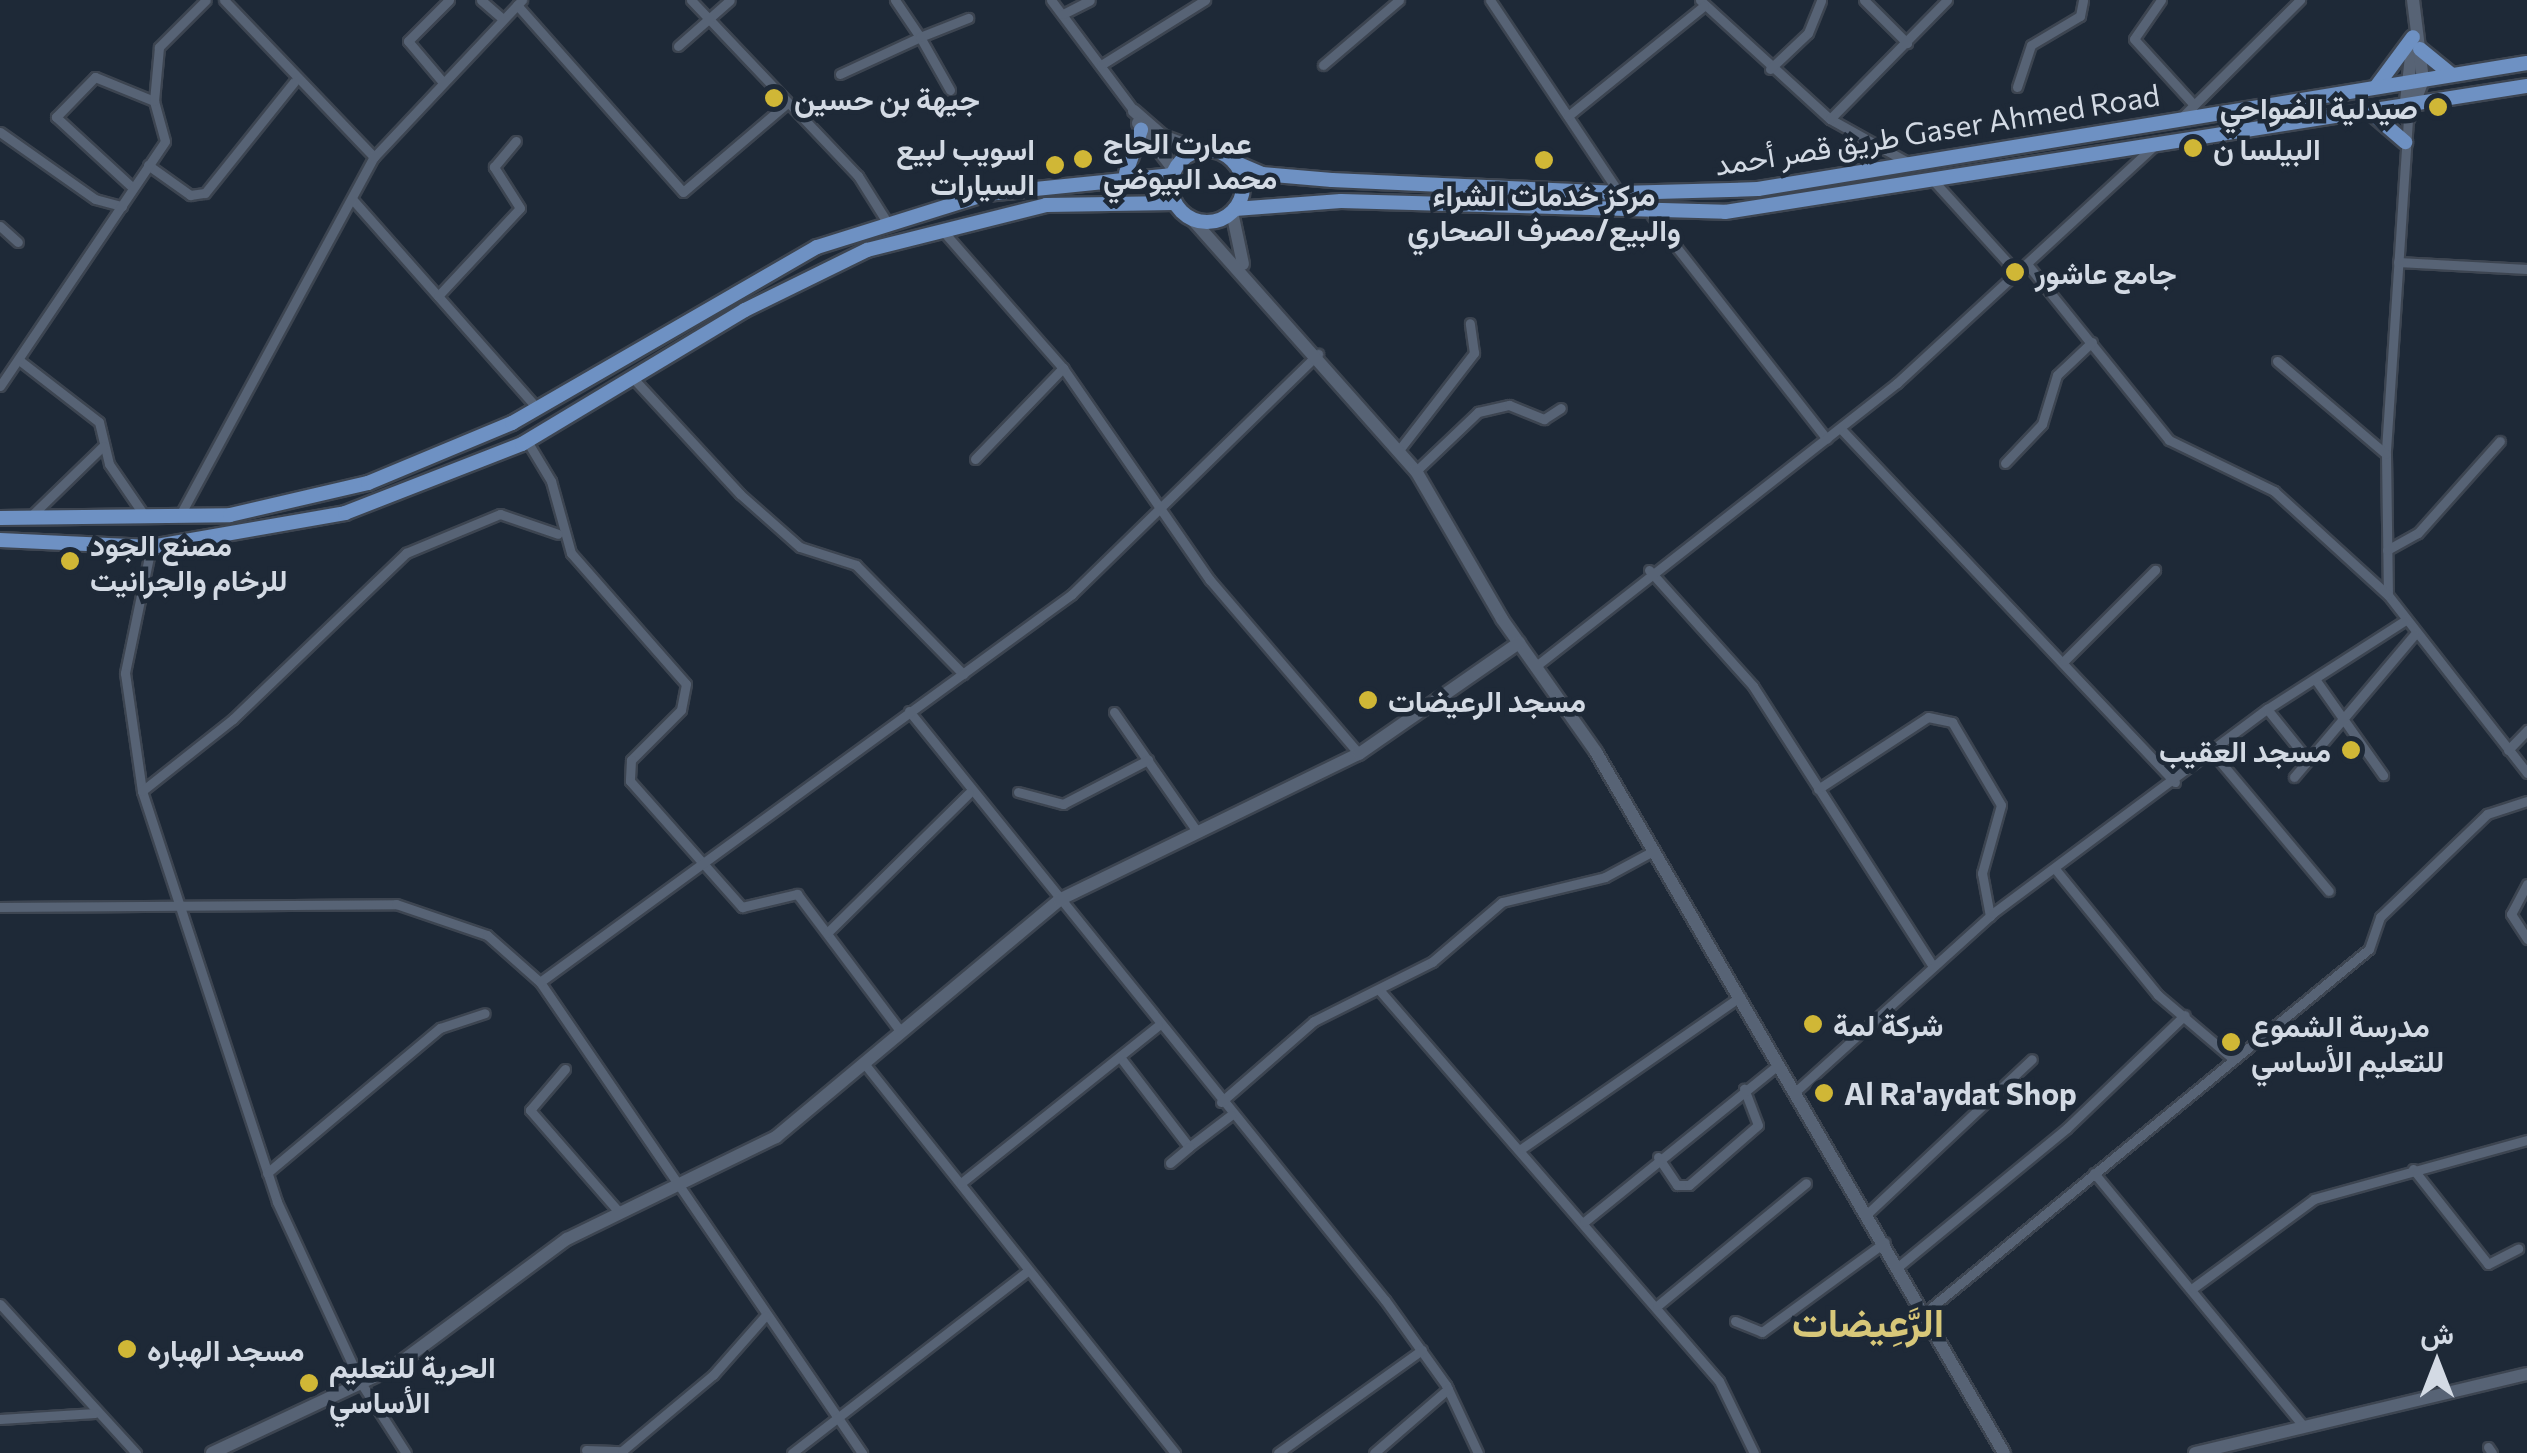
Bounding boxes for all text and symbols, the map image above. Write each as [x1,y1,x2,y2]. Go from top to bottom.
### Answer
street label: طريق قصر أحمد Gaser Ahmed Road [1712,76,2162,182]
place label: جيهة بن حسين [794,80,980,116]
marker: جيهة بن حسين [763,87,785,109]
place label: صيدلية الضواحي [2220,89,2418,125]
marker: صيدلية الضواحي [2427,96,2449,118]
place label: عمارت الحاج محمد البيوضي [1103,124,1277,194]
place label: اسويب لبيع السيارات [896,130,1035,200]
place label: البيلسا ن [2213,130,2321,166]
marker: البيلسا ن [2182,137,2204,159]
marker: عمارت الحاج محمد البيوضي [1072,148,1094,170]
marker: مركز خدمات الشراء والبيع/مصرف الصحاري [1533,149,1555,171]
marker: اسويب لبيع السيارات [1044,154,1066,176]
place label: مركز خدمات الشراء والبيع/مصرف الصحاري [1407,176,1681,246]
place label: جامع عاشور [2035,254,2177,290]
marker: جامع عاشور [2004,261,2026,283]
place label: مصنع الجود للرخام والجرانيت [90,526,288,596]
marker: مصنع الجود للرخام والجرانيت [59,550,81,572]
place label: مسجد الرعيضات [1388,682,1586,718]
marker: مسجد الرعيضات [1357,689,1379,711]
place label: مسجد العقيب [2159,732,2331,768]
marker: مسجد العقيب [2340,739,2362,761]
place label: شركة لمة [1833,1006,1944,1042]
place label: مدرسة الشموع للتعليم الأساسي [2251,1007,2444,1078]
marker: شركة لمة [1802,1013,1824,1035]
marker: مدرسة الشموع للتعليم الأساسي [2220,1031,2242,1053]
place label: Al Ra'aydat Shop [1844,1075,2077,1111]
marker: Al Ra'aydat Shop [1813,1082,1835,1104]
district label: الرَّعِيضات [1792,1297,1944,1345]
north arrow [2387,1313,2487,1413]
text: ش [2420,1316,2454,1350]
place label: مسجد الهباره [147,1331,305,1367]
marker: مسجد الهباره [116,1338,138,1360]
place label: الحرية للتعليم الأساسي [329,1348,496,1418]
marker: الحرية للتعليم الأساسي [298,1372,320,1394]

